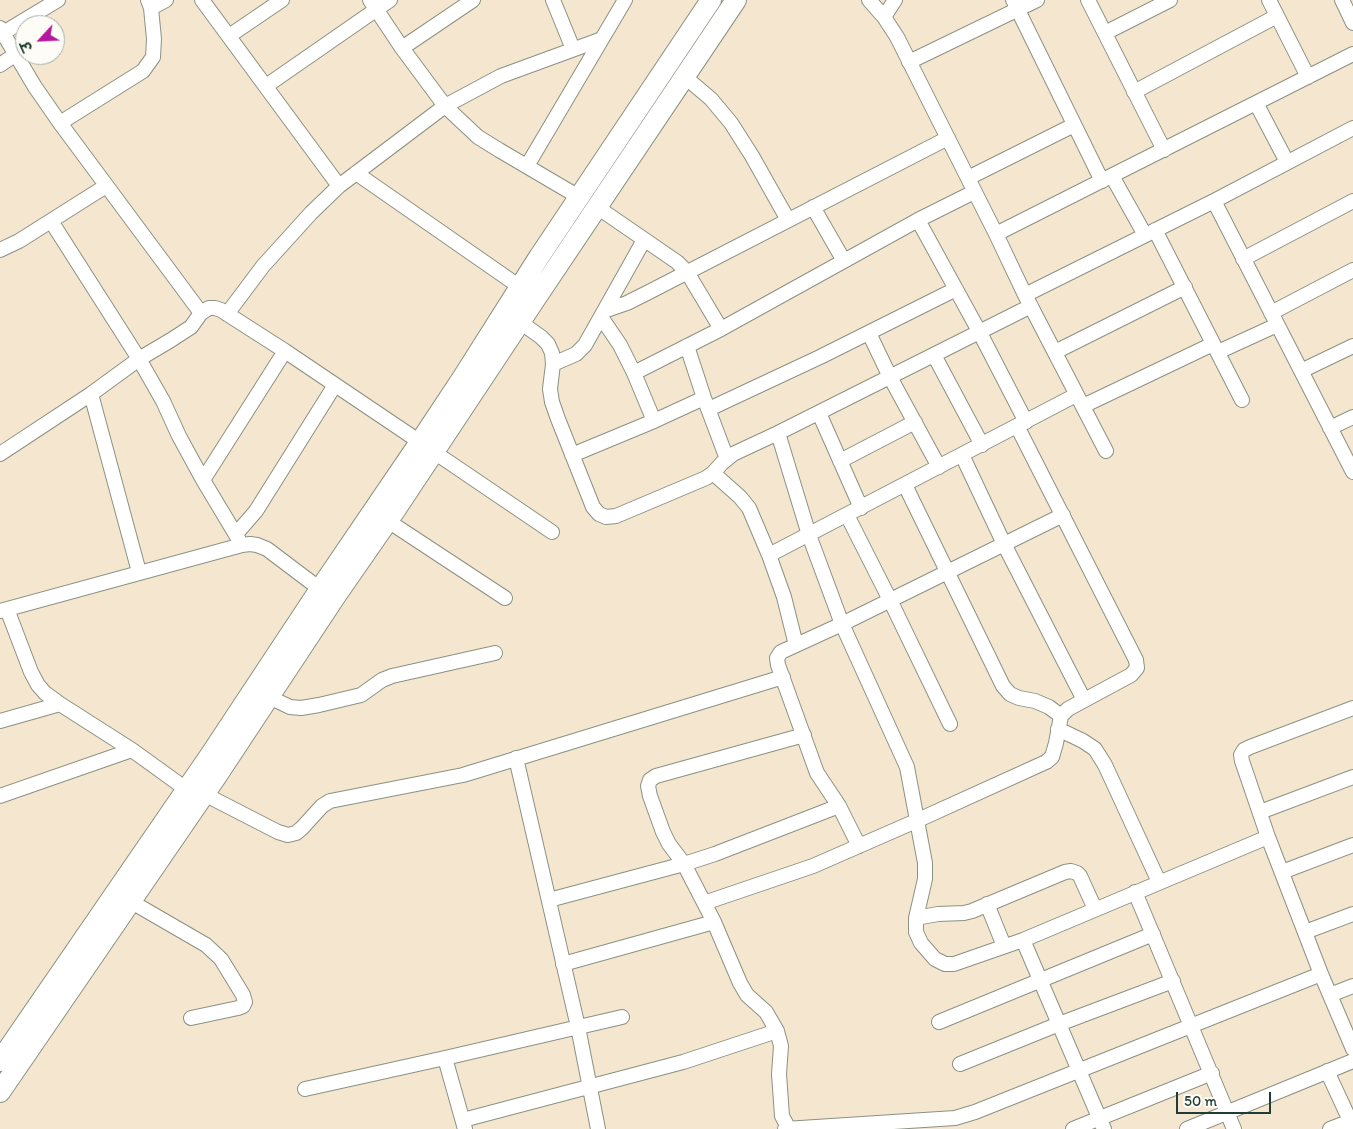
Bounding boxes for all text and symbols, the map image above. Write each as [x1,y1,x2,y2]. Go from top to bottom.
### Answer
north arrow [15,15,65,65]
text: उ [17,38,37,54]
scale bar [1178,1082,1273,1114]
text: 50 m [1184,1092,1217,1110]

